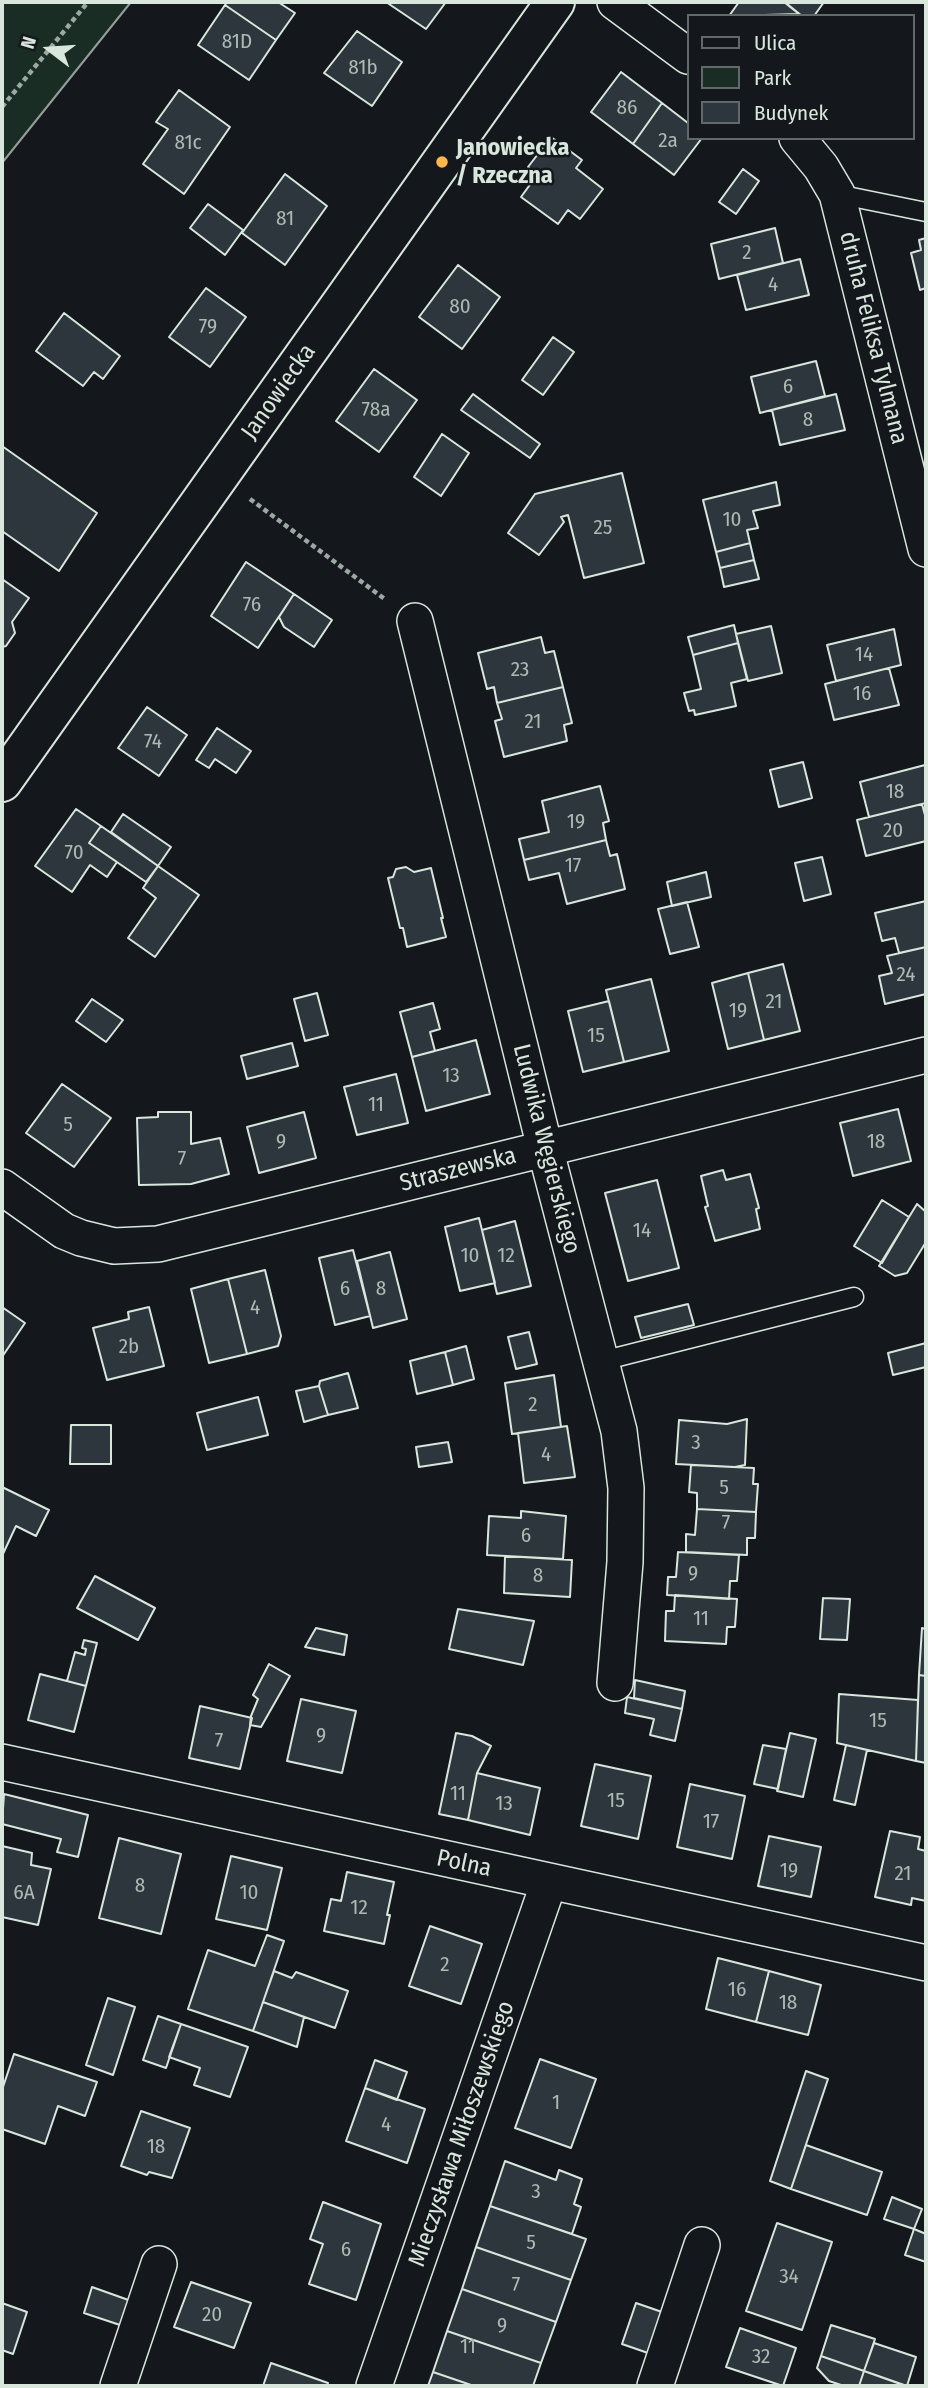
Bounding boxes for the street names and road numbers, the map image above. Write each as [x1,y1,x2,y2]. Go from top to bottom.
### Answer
street label: druha Feliksa Tylmana [833,229,913,447]
street label: Janowiecka [236,339,322,445]
street label: Ludwika Węgierskiego [506,1041,586,1257]
street label: Straszewska [397,1142,519,1198]
street label: Polna [434,1844,494,1884]
street label: Mieczysława Miłoszewskiego [403,1997,521,2271]

